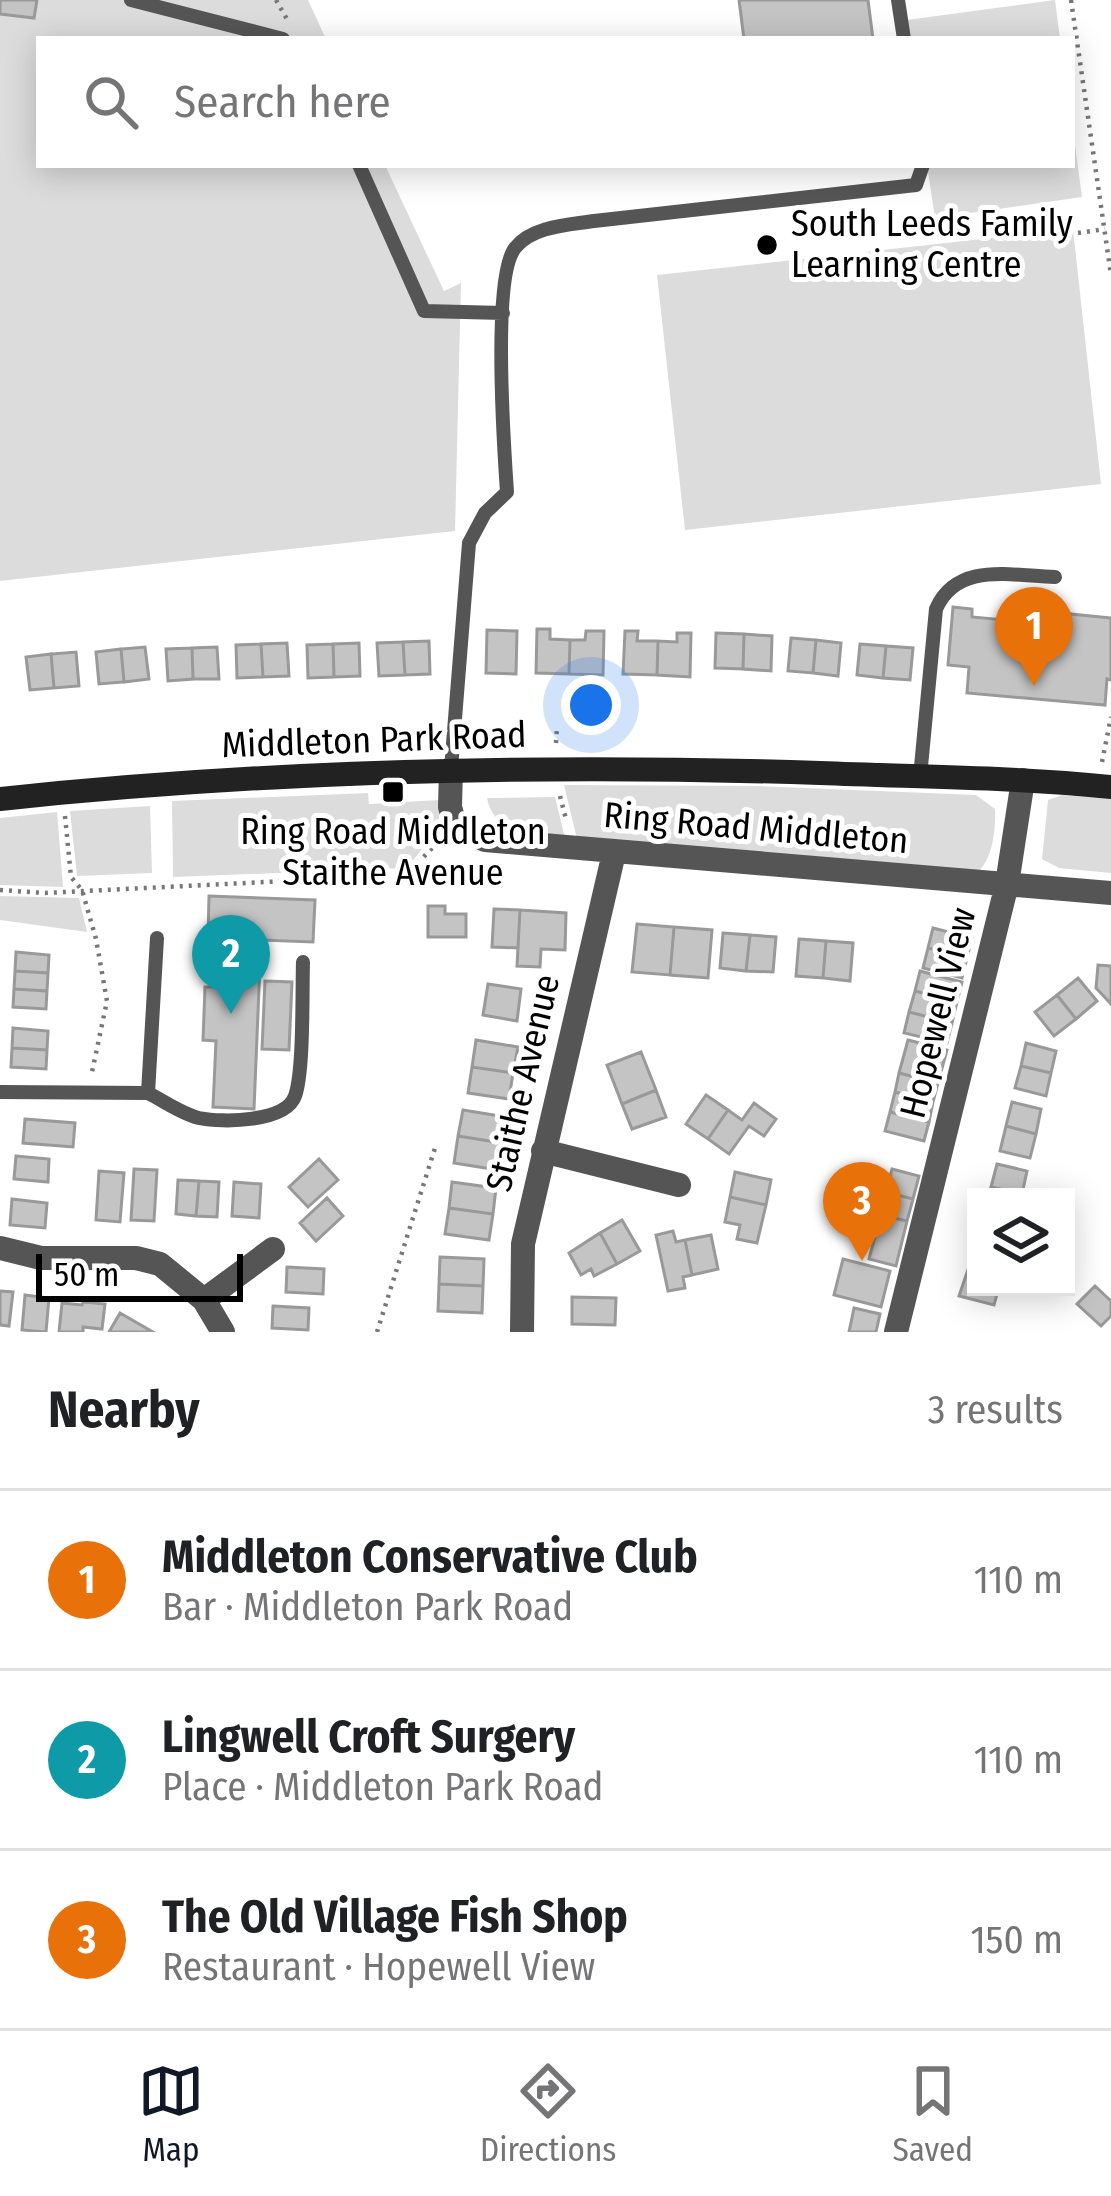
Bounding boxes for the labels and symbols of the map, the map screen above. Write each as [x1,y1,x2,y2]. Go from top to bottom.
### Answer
place label: South Leeds Family Learning Centre [791,202,1073,287]
marker: South Leeds Family Learning Centre [754,232,780,258]
pin: 1 [995,587,1073,686]
your location [561,675,621,735]
street label: Middleton Park Road [221,713,527,767]
marker: Ring Road Middleton Staithe Avenue [380,779,406,805]
street label: Ring Road Middleton [602,793,910,863]
place label: Ring Road Middleton Staithe Avenue [240,810,546,895]
street label: Hopewell View [891,903,985,1123]
pin: 2 [192,915,270,1014]
street label: Staithe Avenue [477,970,569,1196]
pin: 3 [823,1162,901,1261]
scale bar [36,1248,243,1301]

